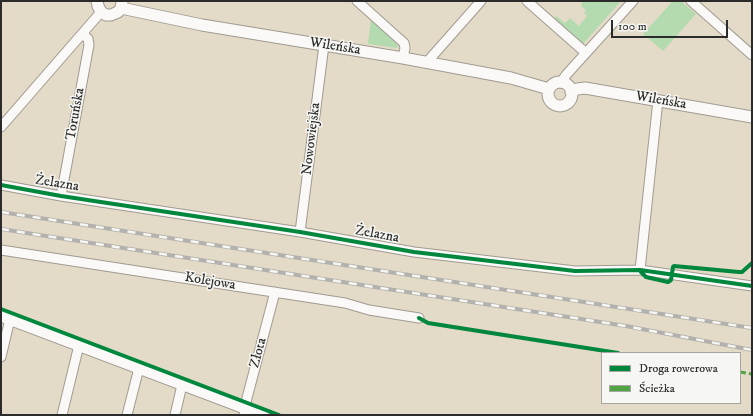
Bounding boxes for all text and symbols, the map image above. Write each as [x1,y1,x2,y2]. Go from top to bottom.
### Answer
scale bar [613,12,730,38]
text: 100 m [618,19,647,34]
street label: Wileńska [308,35,362,59]
street label: Toruńska [63,87,89,141]
street label: Wileńska [634,88,688,114]
street label: Nowowiejska [299,102,325,176]
street label: Żelazna [34,172,80,196]
street label: Żelazna [354,223,400,247]
street label: Kolejowa [183,270,237,294]
street label: Złota [247,336,271,370]
legend [601,352,741,404]
text: Droga rowerowa [639,361,718,376]
text: Ścieżka [639,381,675,396]

